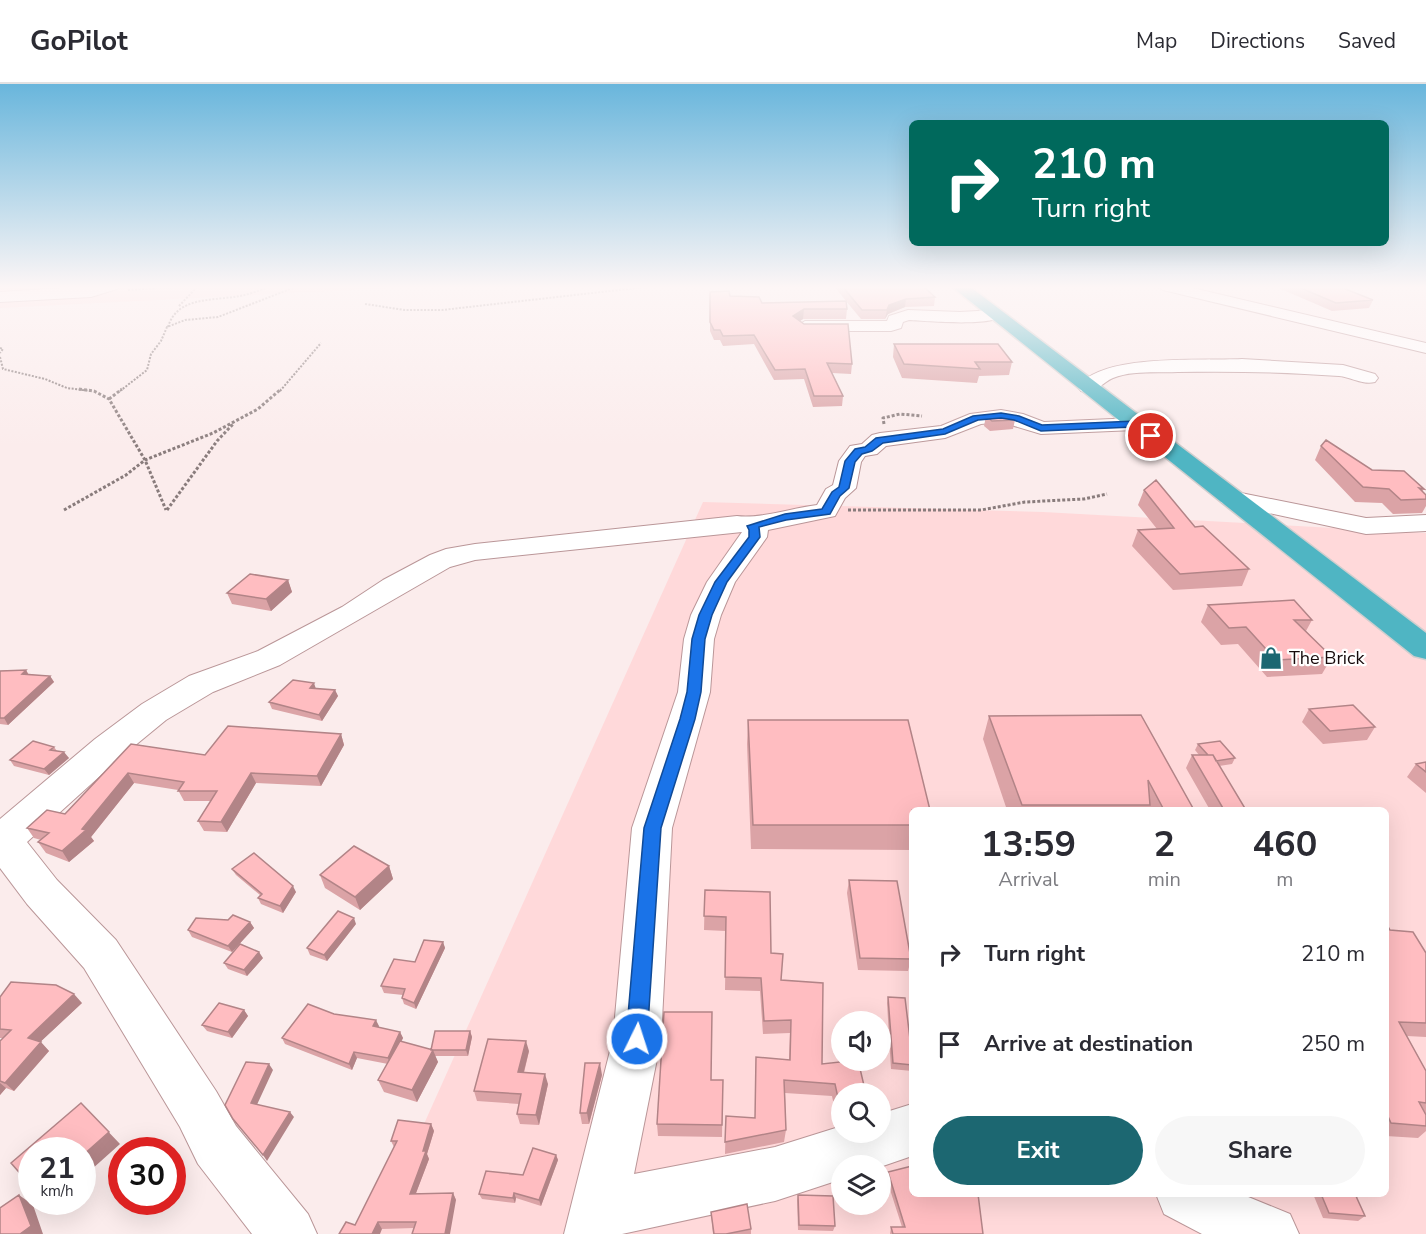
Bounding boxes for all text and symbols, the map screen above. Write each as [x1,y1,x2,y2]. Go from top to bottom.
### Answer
text: GoPilot [30,22,128,60]
text: Map [1136,27,1177,55]
text: Directions [1210,27,1305,55]
text: Saved [1338,27,1396,55]
text: 210 m [1032,136,1156,193]
icon: right [933,144,1011,222]
text: Turn right [1032,190,1150,227]
pin [1125,410,1176,461]
icon: arrive [1134,419,1167,452]
shop icon: The Brick [1258,645,1284,671]
place label: The Brick [1289,646,1365,670]
text: 13:59 [981,820,1076,869]
text: 2 [1153,820,1175,869]
text: 460 [1252,820,1317,869]
text: Arrival [998,866,1058,893]
text: min [1148,866,1181,893]
text: m [1276,866,1293,893]
icon: right [933,938,966,971]
text: Turn right [984,939,1085,969]
text: 210 m [1301,939,1365,969]
position arrow [605,1007,669,1071]
map controls [831,1011,891,1215]
button: sound [831,1011,891,1071]
icon: arrive [933,1028,966,1061]
text: Arrive at destination [984,1029,1193,1059]
text: 250 m [1301,1029,1365,1059]
button: search [831,1083,891,1143]
button: Exit [933,1116,1143,1185]
button: Share [1155,1116,1365,1185]
speed limit sign: 30 [108,1137,186,1215]
text: 21 [39,1148,75,1189]
button: layers [831,1155,891,1215]
text: km/h [40,1181,74,1201]

